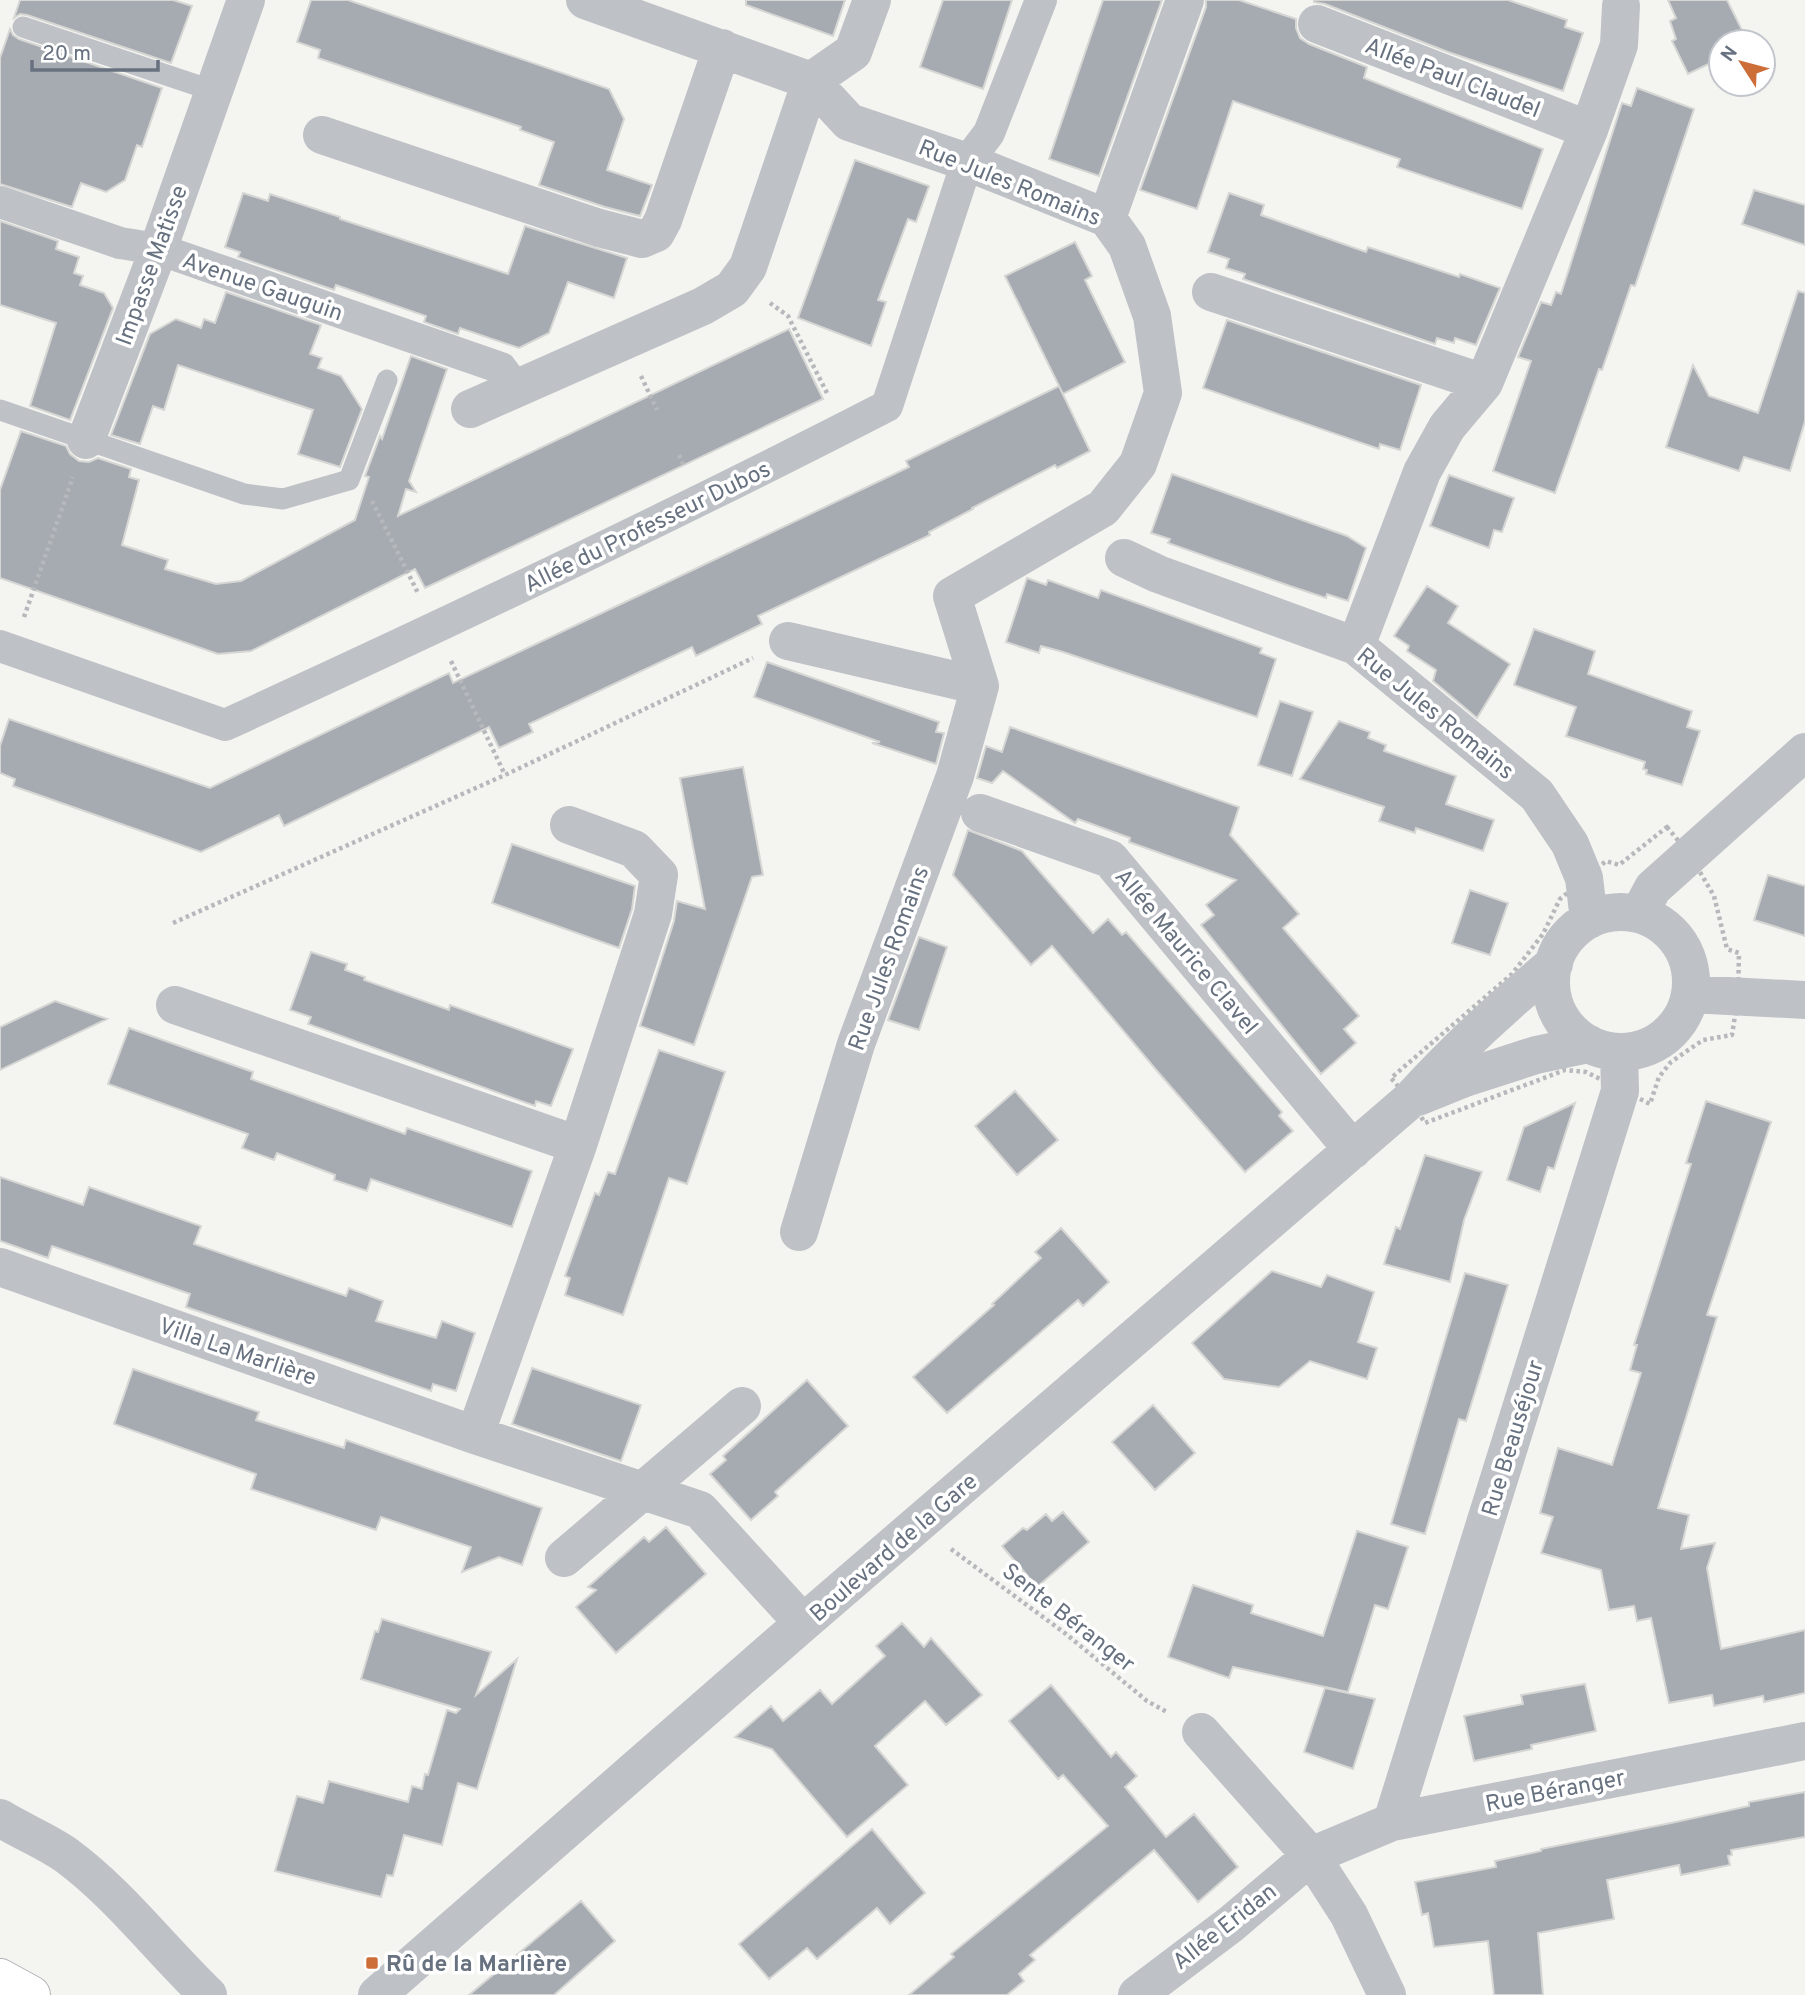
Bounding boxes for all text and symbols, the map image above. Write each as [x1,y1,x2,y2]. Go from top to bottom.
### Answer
scale bar [32,28,158,72]
north arrow [1707,28,1777,98]
street label: Allée Paul Claudel [1360,33,1544,126]
text: 20 m [42,41,91,68]
text: N [1716,42,1744,67]
street label: Rue Jules Romains [914,135,1105,234]
street label: Impasse Matisse [111,182,196,350]
street label: Avenue Gauguin [178,247,346,329]
street label: Allée du Professeur Dubos [520,456,776,601]
street label: Rue Jules Romains [1350,643,1519,787]
street label: Rue Jules Romains [844,863,937,1055]
street label: Allée Maurice Clavel [1107,864,1263,1042]
street label: Villa La Marlière [155,1313,320,1394]
street label: Rue Beauséjour [1477,1357,1552,1520]
street label: Boulevard de la Gare [805,1468,984,1630]
street label: Sente Béranger [995,1558,1140,1680]
street label: Rue Béranger [1483,1765,1628,1820]
street label: Allée Eridan [1168,1878,1283,1978]
place label: Rû de la Marlière [386,1951,567,1980]
marker: Rû de la Marlière [364,1955,380,1971]

